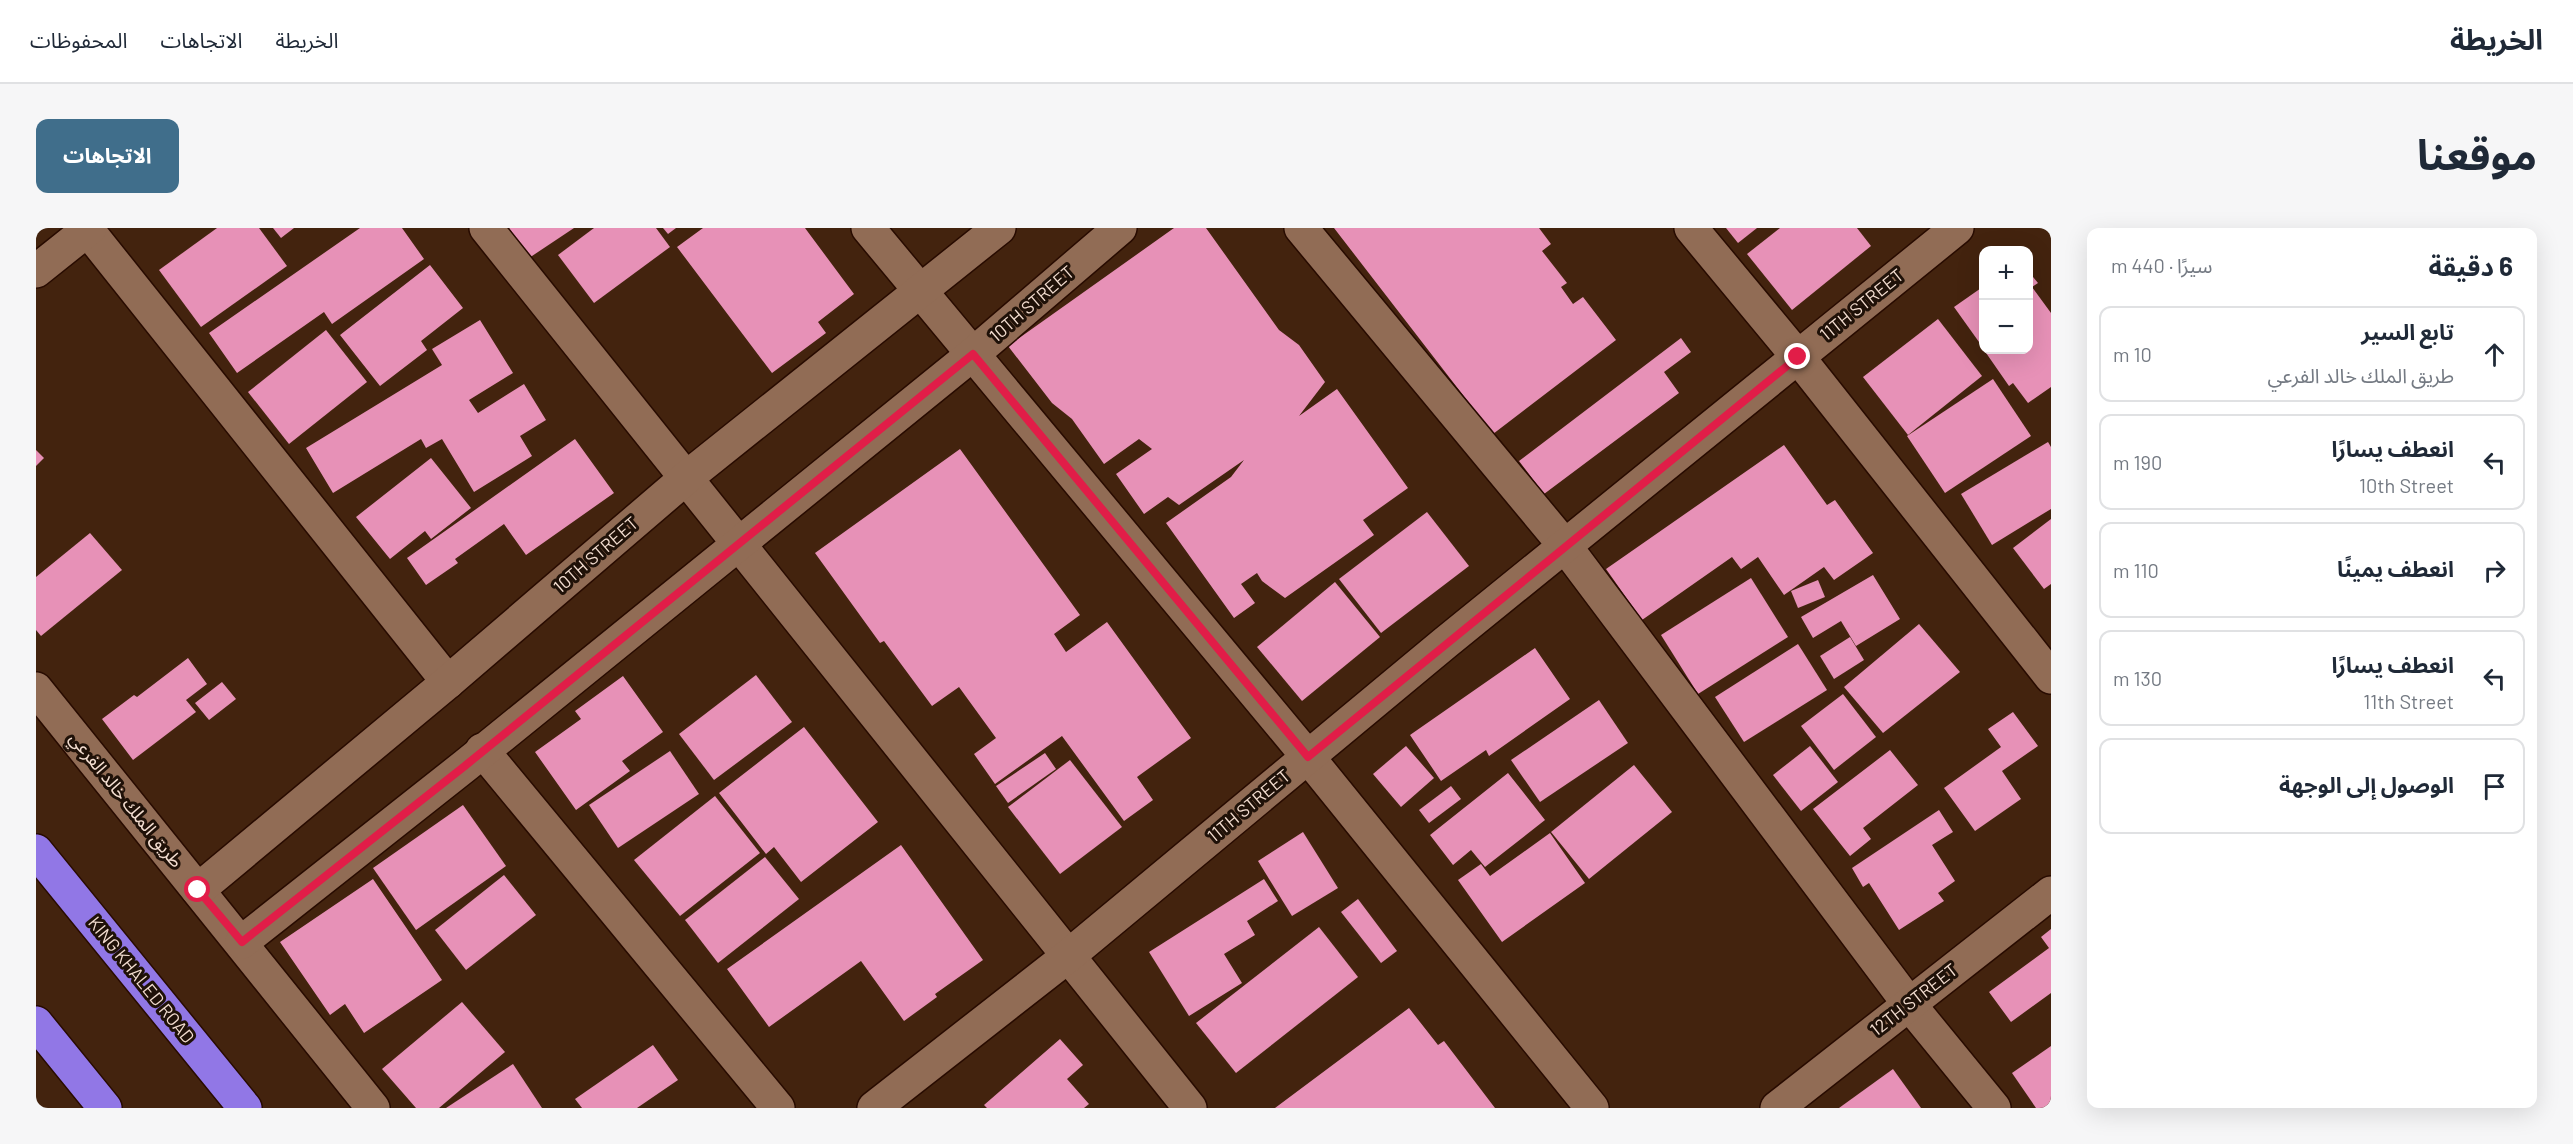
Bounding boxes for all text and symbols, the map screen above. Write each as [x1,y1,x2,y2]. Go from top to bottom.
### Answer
text: الخريطة [2450,22,2543,56]
text: المحفوظات [30,27,127,52]
text: الاتجاهات [160,27,242,52]
text: الخريطة [275,27,338,52]
button: الاتجاهات [36,119,179,193]
text: موقعنا [2417,128,2537,178]
map controls [1979,246,2033,354]
button: + [1979,246,2033,300]
text: 6 دقيقة [2428,250,2513,281]
text: سيرًا · 440 m [2111,253,2212,277]
street label: 10TH STREET [984,260,1078,346]
street label: 11TH STREET [1815,264,1908,345]
button: − [1979,300,2033,354]
text: تابع السير [2361,318,2454,344]
icon: ahead [2478,338,2511,371]
text: 10 m [2113,342,2152,366]
route end [1784,343,1810,369]
text: طريق الملك خالد الفرعي [2268,363,2454,387]
text: انعطف يسارًا [2331,435,2454,461]
icon: left [2478,446,2511,479]
text: 190 m [2113,450,2162,474]
text: 10th Street [2359,473,2454,497]
street label: 10TH STREET [548,511,642,597]
icon: right [2478,554,2511,587]
text: انعطف يمينًا [2337,555,2454,581]
text: 110 m [2113,558,2159,582]
text: انعطف يسارًا [2331,651,2454,677]
icon: left [2478,662,2511,695]
text: 130 m [2113,666,2162,690]
text: 11th Street [2363,689,2454,713]
street label: طريق الملك خالد الفرعي [63,727,188,874]
street label: 11TH STREET [1202,764,1294,846]
icon: arrive [2478,770,2511,803]
text: الوصول إلى الوجهة [2279,771,2454,797]
route start [184,876,210,902]
street label: KING KHALED ROAD [84,912,200,1047]
street label: 12TH STREET [1865,958,1962,1040]

